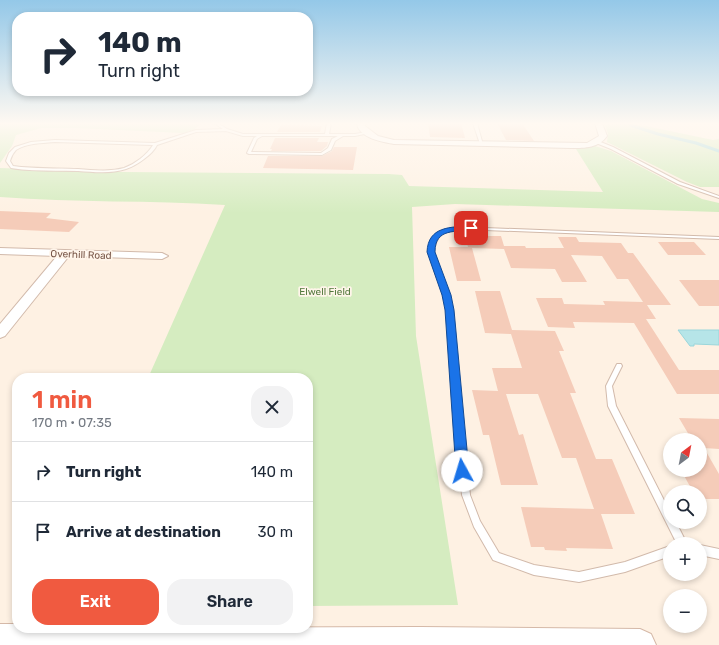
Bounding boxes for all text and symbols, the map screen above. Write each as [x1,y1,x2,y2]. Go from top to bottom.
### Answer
text: 140 m [98,26,182,59]
icon: right [32,28,84,80]
text: Turn right [98,60,180,82]
pin [454,211,488,245]
icon: arrive [460,217,482,239]
street label: Overhill Road [50,248,112,262]
park label: Elwell Field [299,286,351,298]
text: 1 min [32,386,92,414]
button: close [251,386,293,428]
text: 170 m · 07:35 [32,415,112,430]
north arrow [663,433,707,477]
map controls [663,433,707,633]
position arrow [441,450,483,492]
icon: right [32,461,54,483]
text: Turn right [66,463,141,481]
text: 140 m [251,463,293,481]
button: search [663,485,707,529]
icon: arrive [32,521,54,543]
text: Arrive at destination [66,523,221,541]
text: 30 m [257,523,293,541]
button: + [663,537,707,581]
button: Exit [32,579,159,625]
button: Share [167,579,293,625]
button: − [663,589,707,633]

